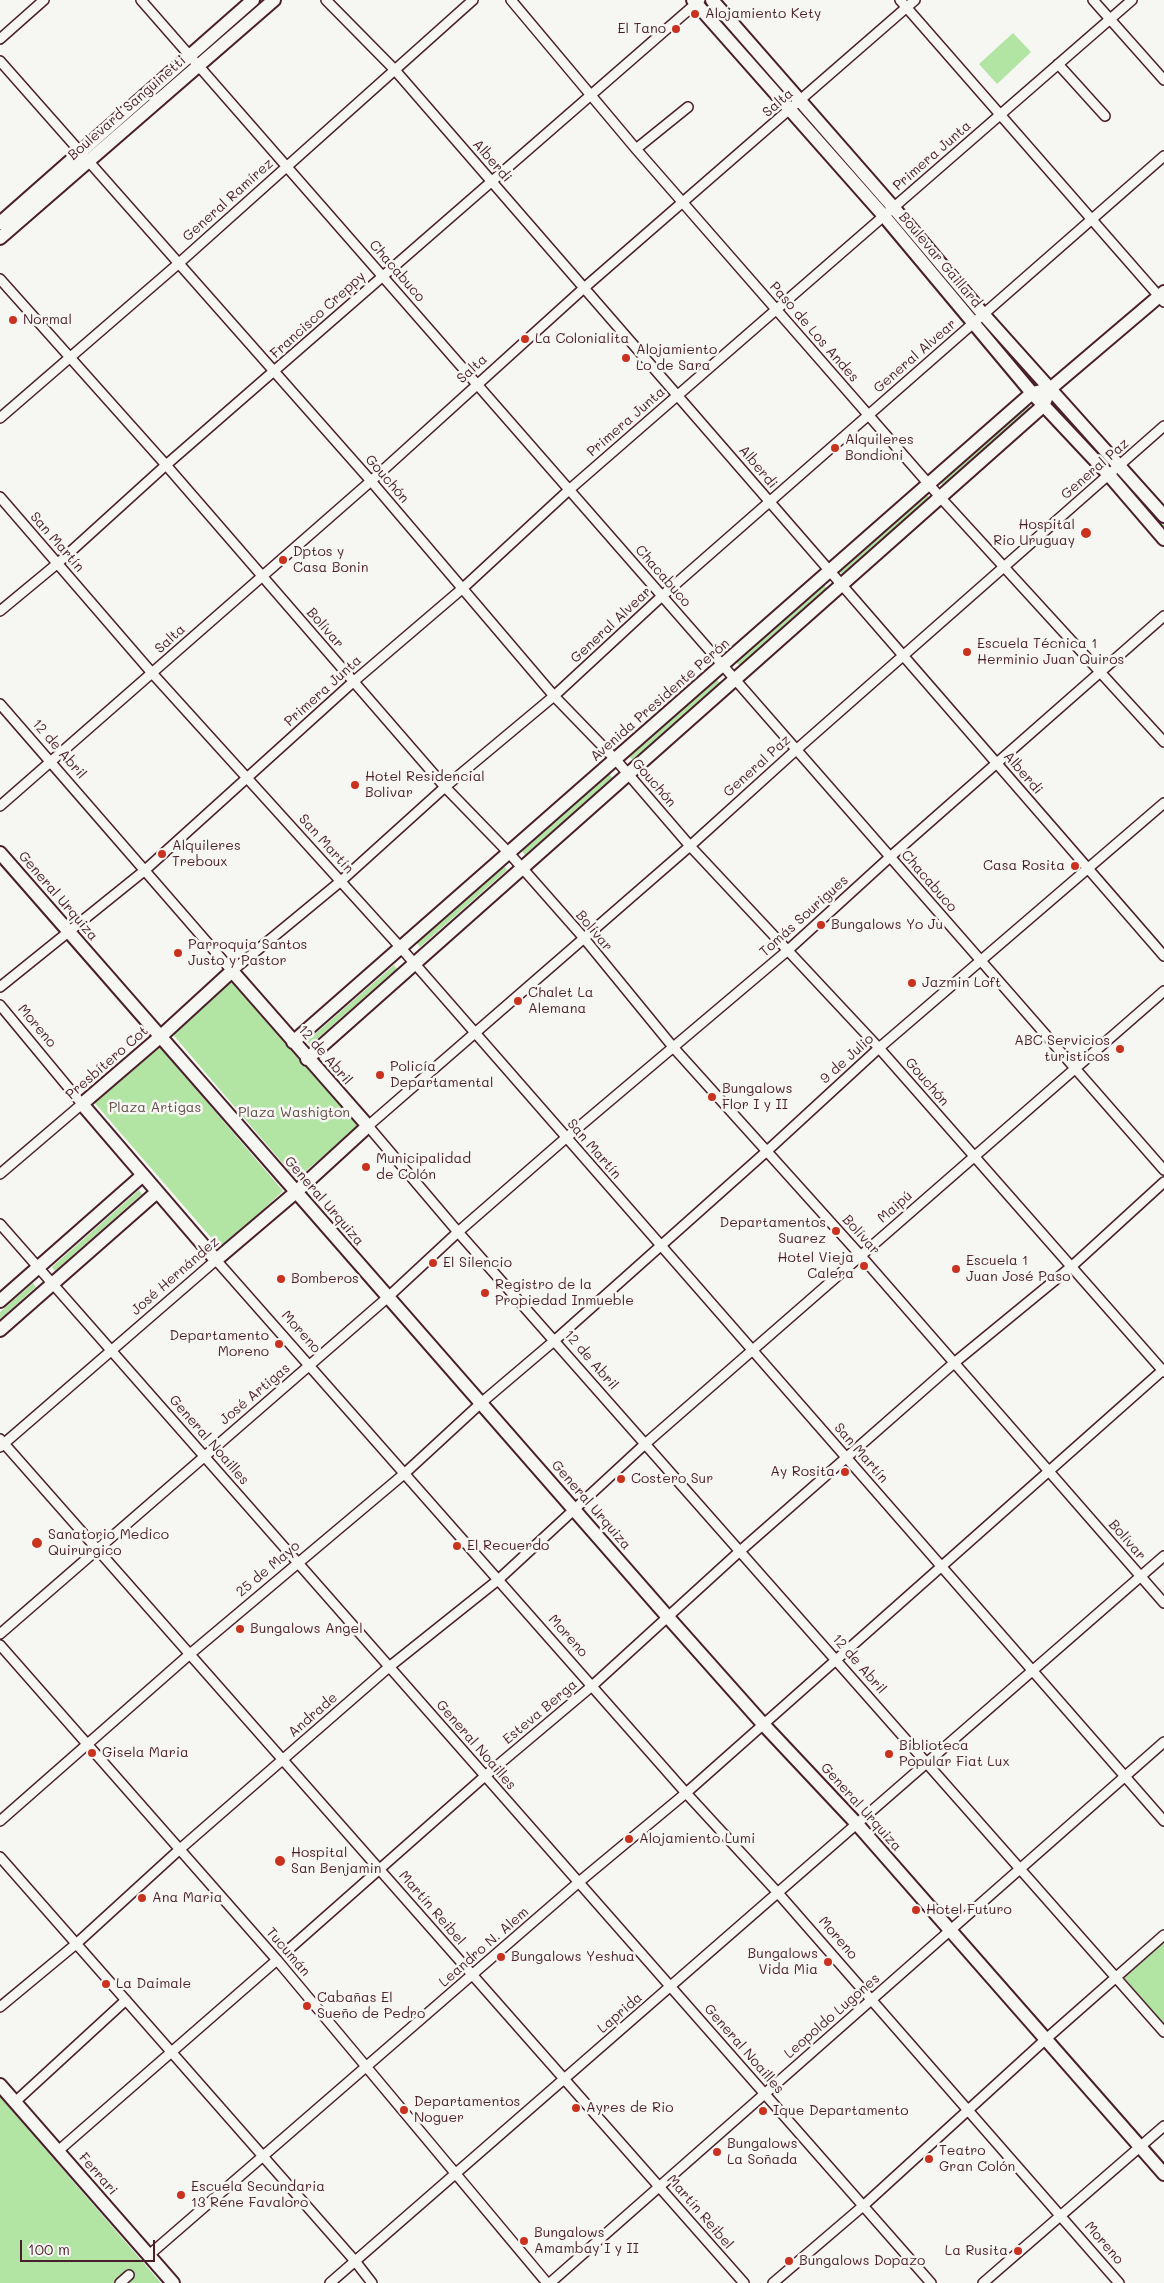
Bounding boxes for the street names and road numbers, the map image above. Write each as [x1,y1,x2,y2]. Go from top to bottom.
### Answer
street label: Boulevard Sanguinetti [65,52,189,164]
street label: Salta [759,85,797,121]
street label: Primera Junta [890,118,974,194]
street label: Alberdi [469,136,515,186]
street label: General Ramírez [179,155,277,245]
street label: Boulevar Gaillard [895,209,985,311]
street label: Chacabuco [366,237,428,305]
street label: Francisco Creppy [267,268,369,362]
street label: Paso de Los Andes [766,278,862,386]
street label: General Alvear [870,315,960,397]
street label: Salta [453,351,491,387]
street label: Primera Junta [584,384,668,460]
street label: General Paz [1058,435,1132,503]
street label: Alberdi [735,442,781,492]
street label: Gouchón [361,451,413,507]
street label: San Martín [26,509,88,575]
street label: Chacabuco [632,542,694,610]
street label: General Alvear [567,583,655,667]
street label: Bolívar [303,604,347,652]
street label: Salta [151,621,189,657]
street label: Avenida Presidente Perón [587,635,733,765]
street label: Primera Junta [281,652,365,730]
street label: 12 de Abril [28,716,90,782]
street label: General Paz [720,732,794,800]
street label: Alberdi [1000,748,1046,798]
street label: Gouchón [628,755,680,811]
street label: San Martín [295,811,357,877]
street label: Chacabuco [898,847,960,915]
street label: General Urquiza [15,848,101,944]
street label: Tomás Sourigues [756,872,852,960]
street label: Bolívar [572,907,616,955]
street label: Moreno [14,1001,60,1051]
street label: 12 de Abril [294,1022,356,1088]
street label: Presbítero Cot [62,1023,152,1103]
street label: 9 de Julio [817,1031,877,1087]
street label: Gouchón [901,1054,953,1110]
street label: San Martín [563,1116,625,1182]
street label: General Urquiza [281,1153,367,1249]
street label: Maipú [874,1187,916,1227]
street label: Bolívar [839,1212,883,1258]
street label: José Hernández [128,1233,222,1319]
street label: Moreno [278,1307,324,1357]
street label: 12 de Abril [560,1327,622,1393]
street label: José Artigas [216,1360,294,1428]
street label: General Noailles [165,1392,253,1488]
street label: San Martín [830,1420,892,1486]
street label: General Urquiza [548,1457,634,1553]
street label: Bolívar [1105,1516,1149,1564]
street label: 25 de Mayo [233,1538,303,1600]
street label: Moreno [545,1611,591,1661]
street label: 12 de Abril [828,1631,890,1697]
street label: Esteva Berga [500,1676,580,1748]
street label: Andrade [285,1689,341,1741]
street label: General Noailles [432,1697,520,1793]
street label: General Urquiza [817,1759,905,1855]
street label: Martín Reibel [395,1868,469,1948]
street label: Leandro N. Alem [436,1904,532,1990]
street label: Moreno [815,1913,861,1963]
street label: Tucumán [262,1924,314,1980]
street label: Leopoldo Lugones [781,1970,883,2062]
street label: Laprida [594,1989,646,2037]
street label: General Noailles [700,2001,788,2097]
street label: Ferrari [75,2149,121,2199]
street label: Martín Reibel [663,2172,737,2252]
street label: Moreno [1081,2218,1127,2268]

